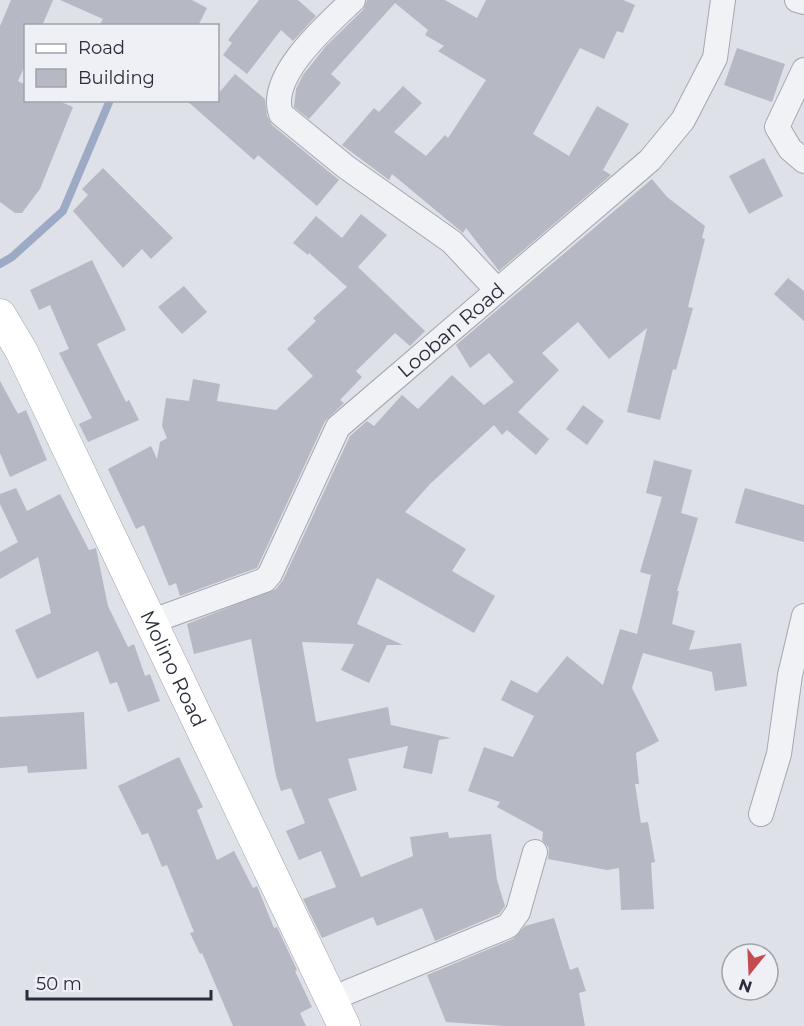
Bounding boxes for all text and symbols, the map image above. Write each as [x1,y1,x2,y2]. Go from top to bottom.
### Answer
legend [24,24,219,102]
text: Road [78,37,125,59]
text: Building [78,67,155,89]
street label: Looban Road [393,278,509,383]
street label: Molino Road [135,607,211,731]
north arrow [720,942,780,1002]
scale bar [27,963,212,1001]
text: 50 m [36,973,82,995]
text: N [736,975,755,997]

